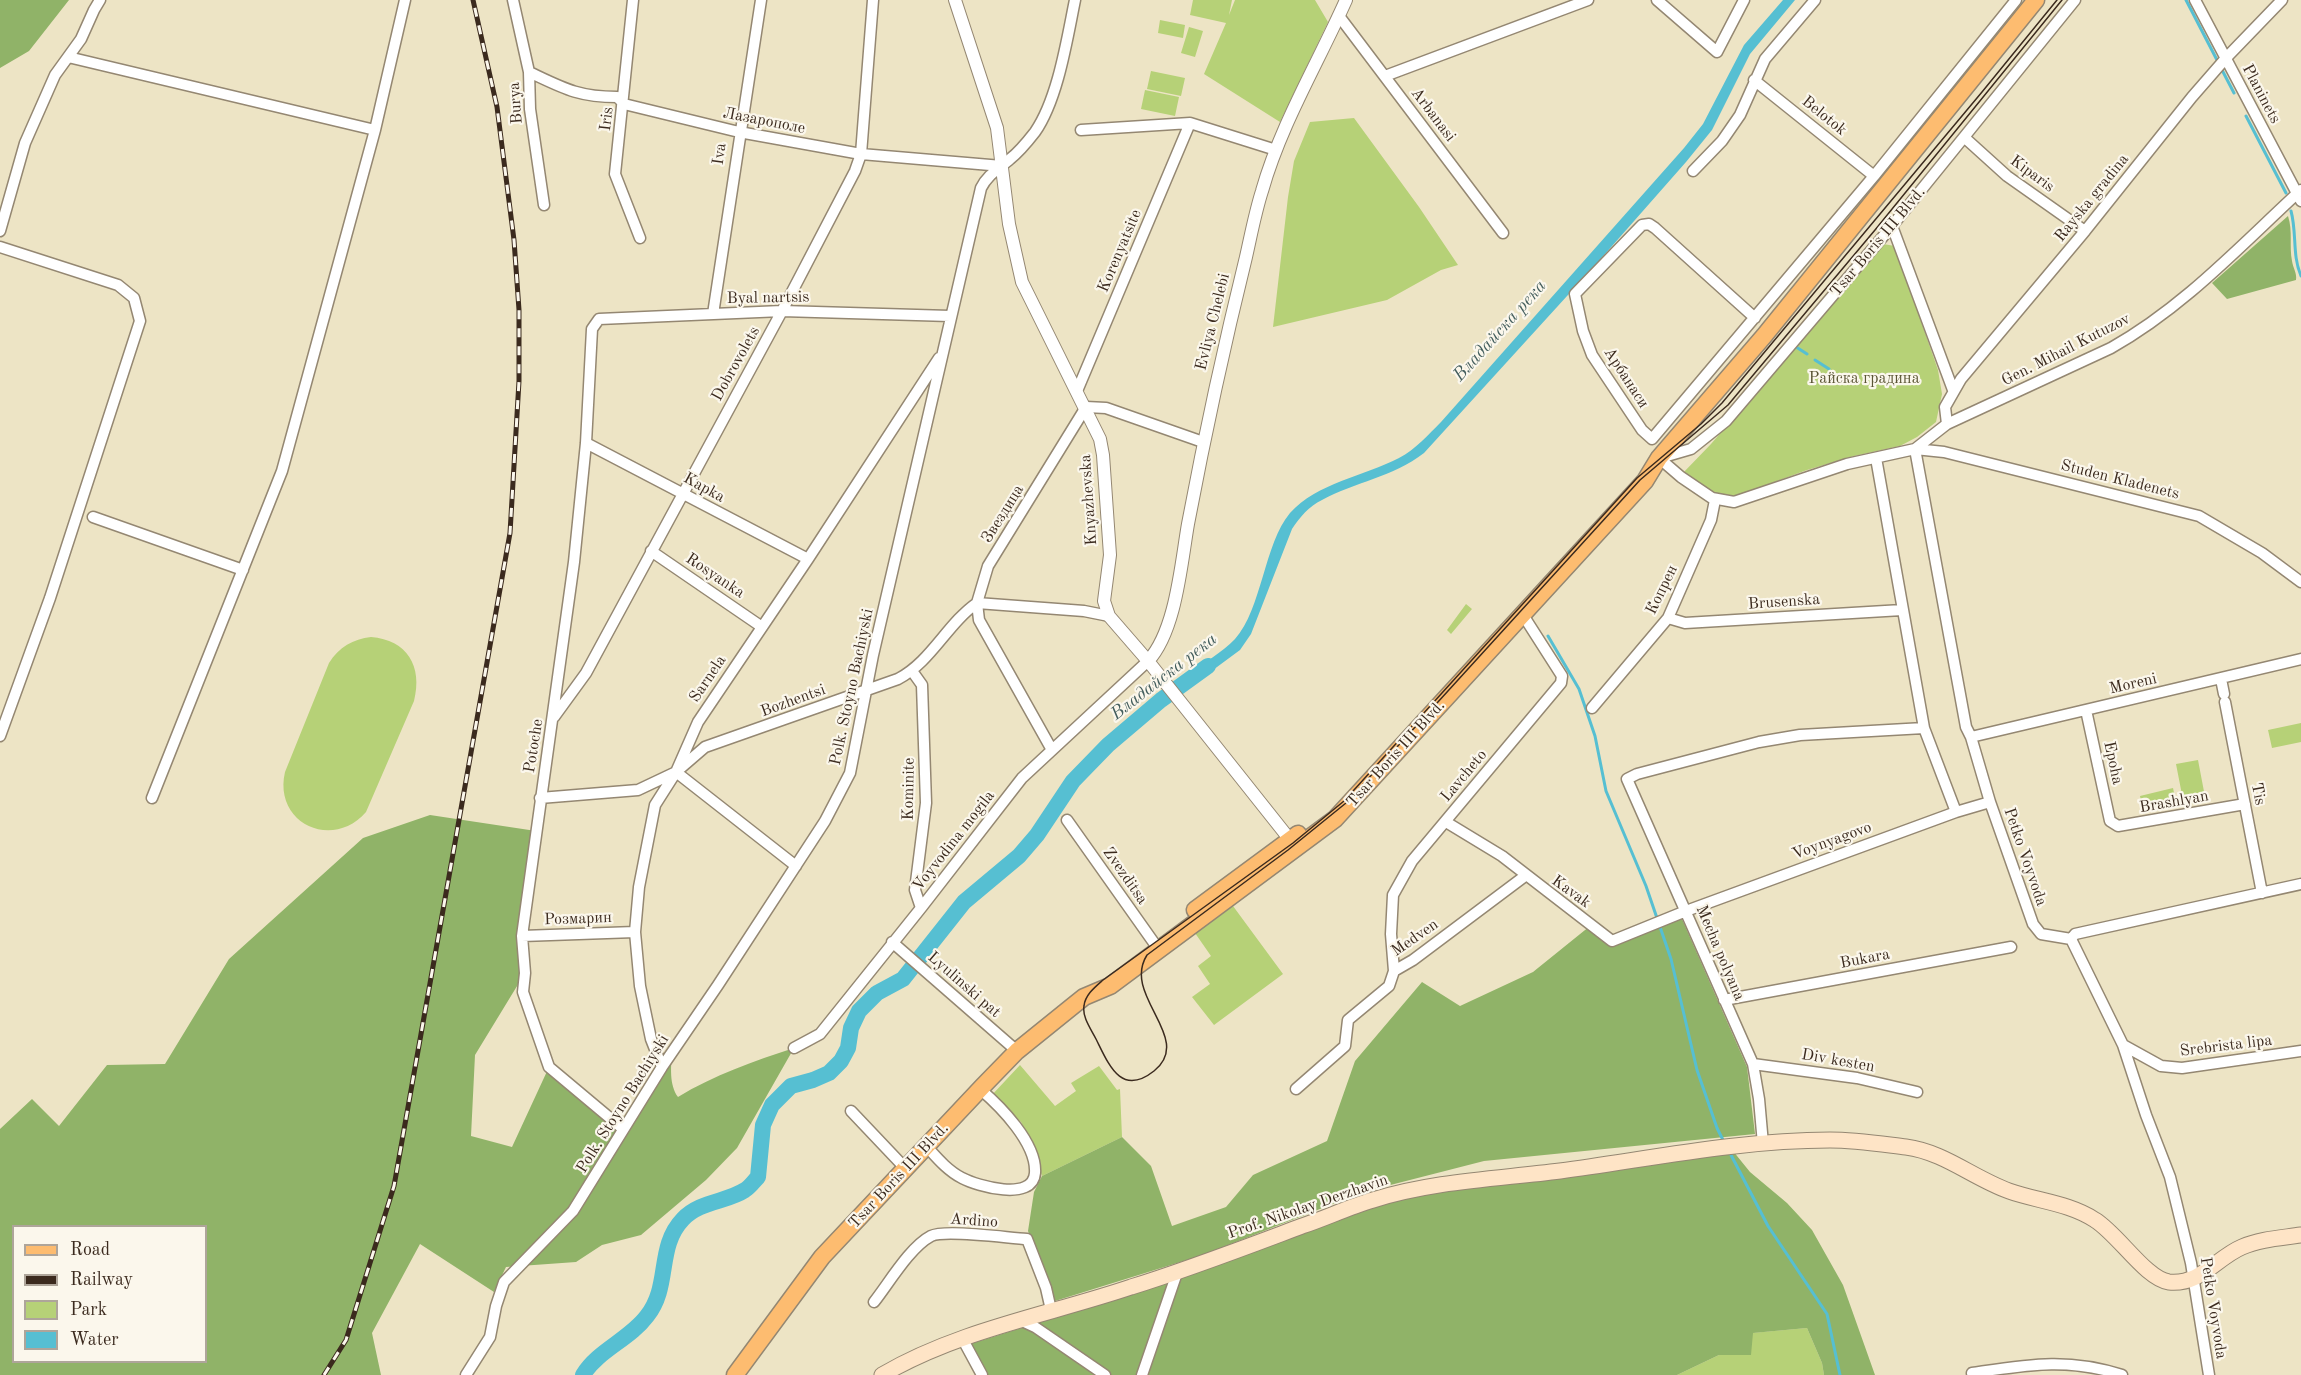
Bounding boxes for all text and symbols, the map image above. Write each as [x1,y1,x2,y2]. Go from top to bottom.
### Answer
street label: Planinets [2237,61,2285,127]
street label: Burya [505,81,527,125]
street label: Arbanasi [1406,84,1460,146]
street label: Belotok [1798,92,1850,140]
street label: Лазарополе [721,104,807,138]
street label: Iris [596,106,618,132]
street label: Iva [709,142,731,166]
street label: Rayska gradina [2051,150,2133,246]
street label: Kiparis [2006,151,2058,197]
street label: Tsar Boris III Blvd. [1826,183,1930,301]
street label: Korenyatsite [1094,207,1146,295]
street label: Evliya Chelebi [1192,271,1234,373]
water label: Владайска река [1449,276,1551,386]
street label: Byal nartsis [727,288,809,308]
street label: Gen. Mihail Kutuzov [1999,309,2133,391]
street label: Dobrovolets [708,323,764,405]
street label: Арбанаси [1599,344,1653,412]
park label: Райска градина [1808,369,1920,389]
street label: Knyazhevska [1076,454,1102,546]
street label: Studen Kladenets [2059,456,2181,504]
street label: Kapka [680,469,728,507]
street label: Звездица [978,481,1028,547]
street label: Rosyanka [682,549,748,603]
street label: Копрен [1642,562,1682,618]
street label: Brusenska [1747,590,1821,614]
street label: Polk. Stoyno Bachiyski [826,607,878,767]
water label: Владайска река [1107,629,1221,725]
street label: Sarnela [685,652,731,706]
street label: Moreni [2107,669,2159,699]
street label: Bozhentsi [758,680,828,722]
street label: Tsar Boris III Blvd. [1343,696,1449,812]
street label: Potoche [520,718,548,774]
street label: Epoha [2099,740,2127,786]
street label: Lavcheto [1437,746,1491,806]
street label: Kominite [899,757,919,821]
street label: Tis [2246,781,2270,807]
street label: Brashlyan [2138,786,2210,818]
street label: Voyvodina mogila [909,787,999,895]
street label: Petko Voyvoda [1999,805,2051,909]
street label: Voynyagovo [1790,818,1874,864]
street label: Zvezditsa [1098,844,1152,908]
street label: Kavak [1548,871,1594,913]
street label: Mecha polyana [1691,902,1749,1004]
street label: Розмарин [544,908,612,930]
street label: Medven [1388,915,1442,961]
street label: Bukara [1838,945,1892,973]
street label: Lyulinski pat [923,948,1005,1022]
street label: Polk. Stoyno Bachiyski [573,1031,673,1177]
street label: Srebrista lipa [2179,1031,2273,1061]
street label: Div kesten [1800,1045,1876,1077]
street label: Tsar Boris III Blvd. [845,1119,953,1233]
street label: Prof. Nikolay Derzhavin [1225,1171,1391,1243]
street label: Ardino [949,1210,999,1232]
legend [12,1225,207,1363]
text: Road [70,1241,110,1259]
street label: Petko Voyvoda [2195,1256,2231,1360]
text: Railway [70,1271,133,1289]
text: Park [70,1301,107,1319]
text: Water [70,1331,119,1349]

